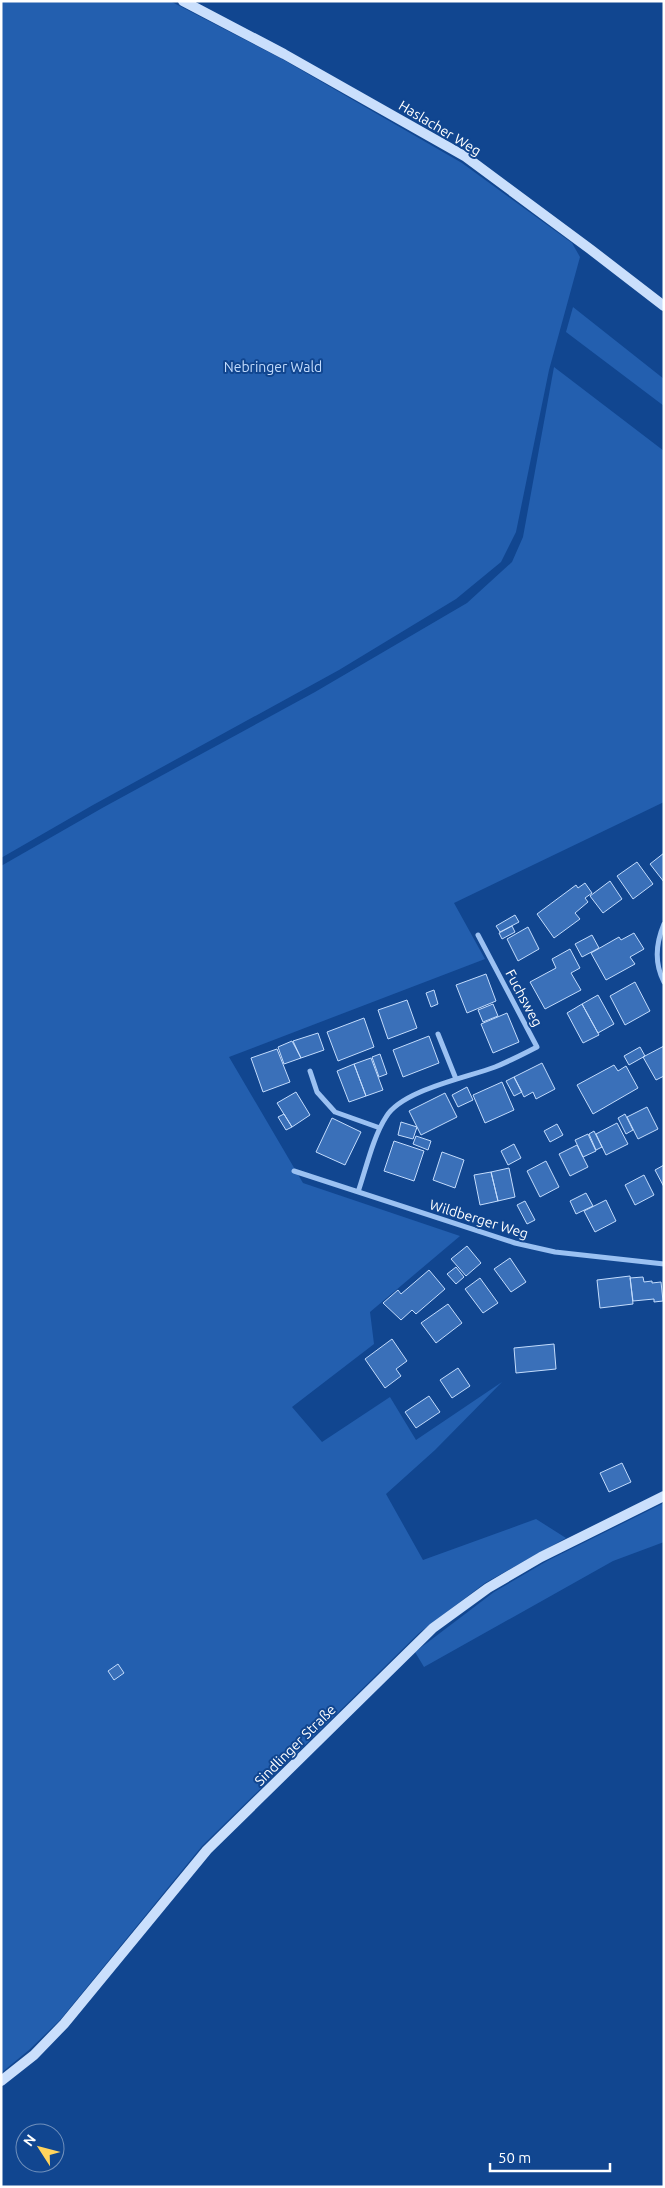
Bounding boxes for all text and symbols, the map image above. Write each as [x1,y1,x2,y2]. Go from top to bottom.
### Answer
street label: Haslacher Weg [396,97,484,159]
park label: Nebringer Wald [224,359,322,375]
street label: Fuchsweg [502,967,546,1029]
street label: Wildberger Weg [428,1196,530,1242]
street label: Sindlinger Straße [251,1701,339,1789]
north arrow [15,2123,65,2173]
text: N [20,2131,39,2149]
scale bar [490,2140,610,2172]
text: 50 m [498,2149,531,2166]

